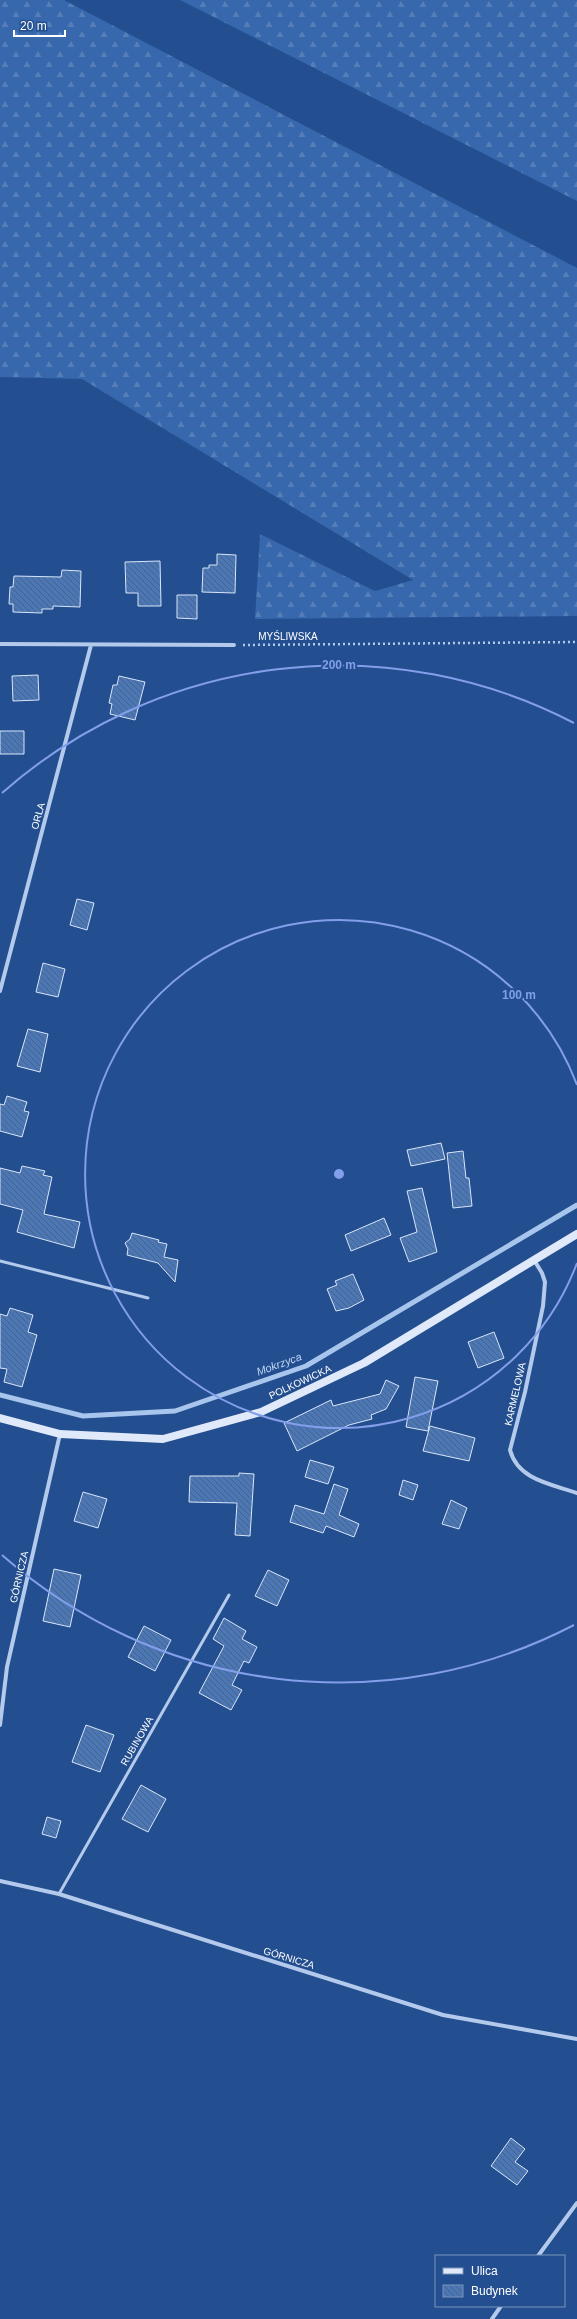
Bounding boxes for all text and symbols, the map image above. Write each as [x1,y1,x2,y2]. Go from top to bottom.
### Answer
scale bar [14,12,65,38]
text: 20 m [20,19,47,33]
street label: MYŚLIWSKA [258,630,318,642]
text: 200 m [322,658,356,672]
street label: ORLA [29,801,47,831]
text: 100 m [502,988,536,1002]
centre of rings [332,1167,346,1181]
water label: Mokrzyca [255,1350,303,1378]
street label: KARMELOWA [502,1361,528,1427]
street label: POLKOWICKA [267,1363,333,1401]
street label: GÓRNICZA [7,1550,30,1604]
street label: RUBINOWA [119,1714,156,1767]
street label: GÓRNICZA [262,1944,316,1971]
legend [435,2255,565,2307]
text: Ulica [471,2264,498,2278]
text: Budynek [471,2284,519,2298]

